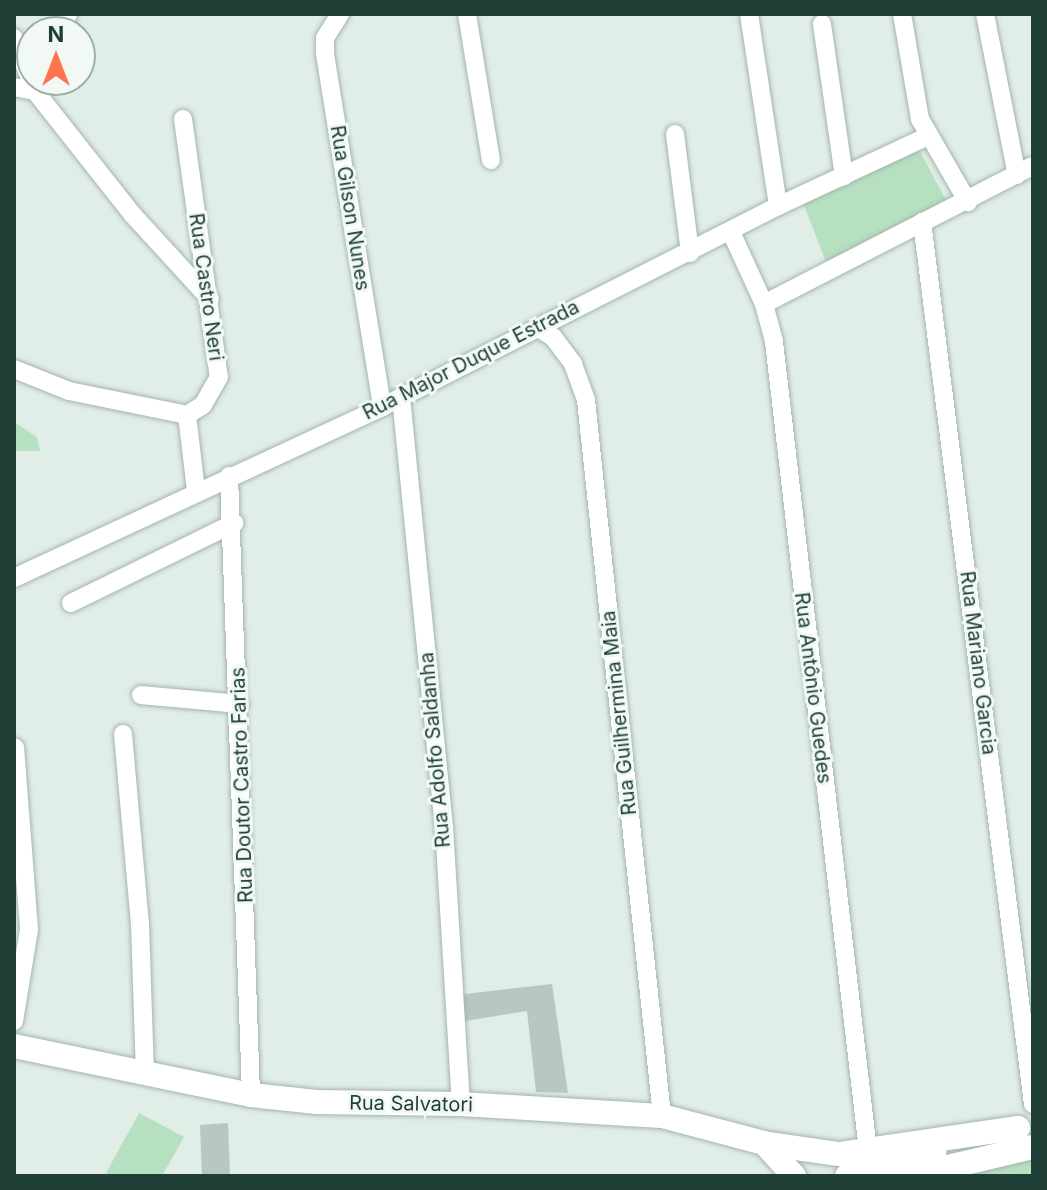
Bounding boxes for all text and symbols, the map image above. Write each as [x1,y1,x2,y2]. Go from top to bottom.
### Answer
north arrow [16,16,96,96]
text: N [48,21,64,47]
street label: Rua Gilson Nunes [325,124,375,292]
street label: Rua Castro Neri [184,212,228,362]
street label: Rua Major Duque Estrada [359,295,583,425]
street label: Rua Mariano Garcia [955,570,1001,756]
street label: Rua Antônio Guedes [789,591,837,785]
street label: Rua Guilhermina Maia [596,609,642,817]
street label: Rua Adolfo Saldanha [414,651,456,849]
street label: Rua Doutor Castro Farias [226,667,258,903]
street label: Rua Salvatori [349,1091,473,1117]

